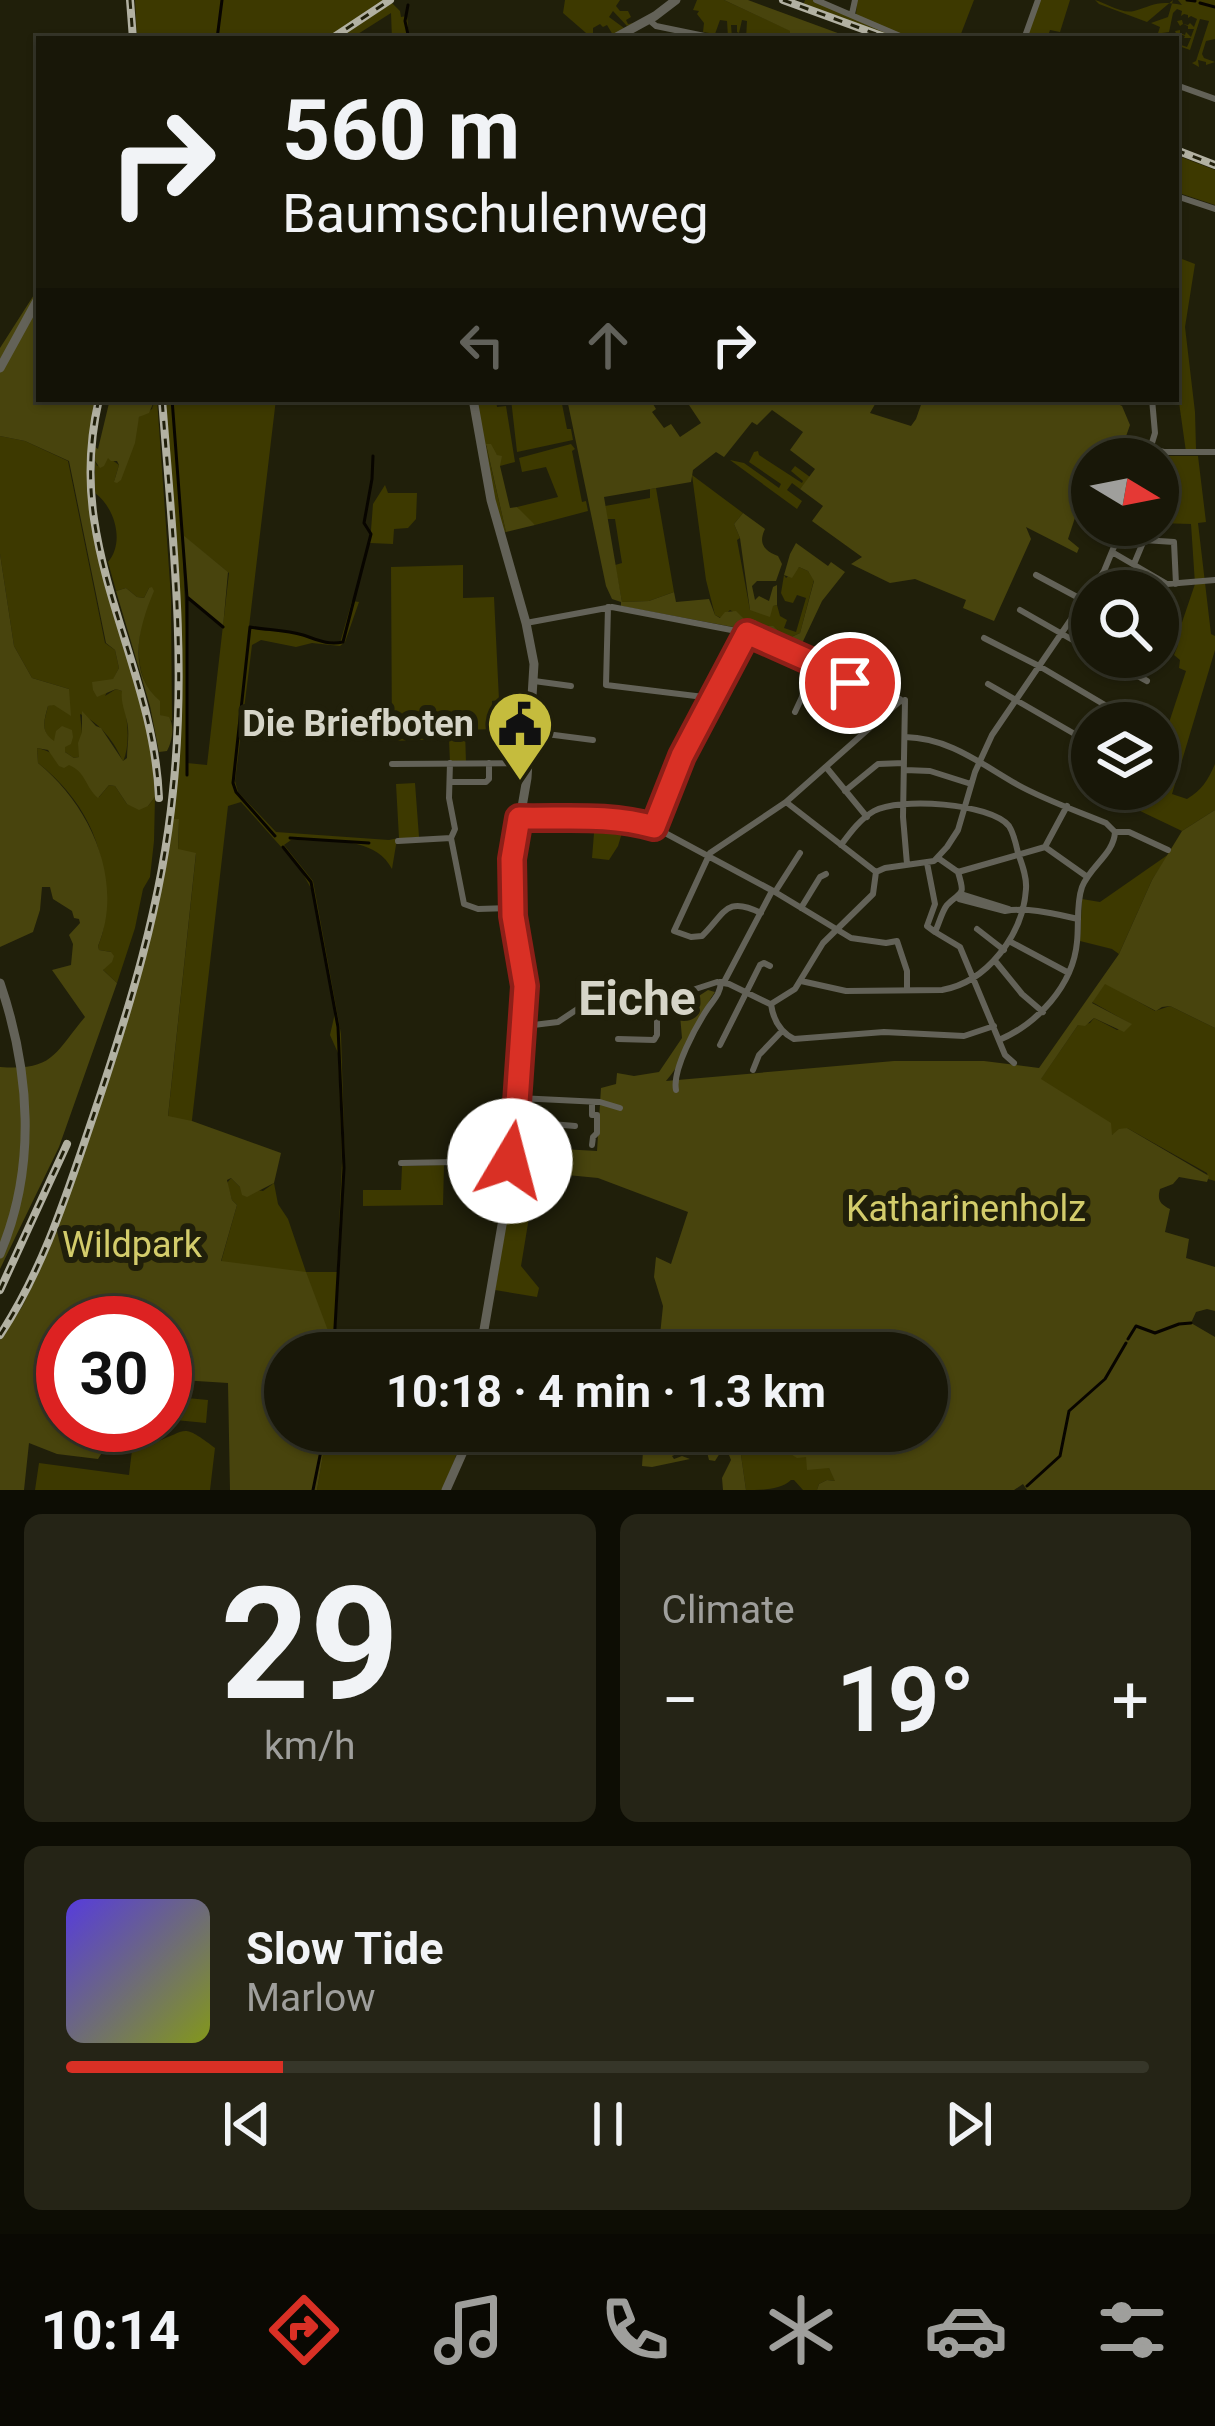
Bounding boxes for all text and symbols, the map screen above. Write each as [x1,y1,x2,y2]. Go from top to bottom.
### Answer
text: 560 m [282,81,520,180]
icon: right [84,84,240,240]
text: Baumschulenweg [282,182,709,245]
icon: left [449,312,515,378]
icon: ahead [575,312,641,378]
icon: right [701,312,767,378]
north arrow [1071,438,1179,546]
map controls [1071,438,1179,810]
button: search [1071,570,1179,678]
pin [799,632,901,734]
icon: arrive [817,650,883,716]
public building icon: Die Briefboten [485,689,555,783]
button: layers [1071,702,1179,810]
place label: Die Briefboten [242,703,474,745]
district label: Eiche [578,970,696,1027]
position arrow [447,1098,573,1224]
park label: Katharinenholz [846,1188,1086,1230]
park label: Wildpark [62,1224,203,1266]
speed limit sign: 30 [36,1296,192,1452]
text: 10:18 · 4 min · 1.3 km [386,1365,826,1418]
text: 29 [220,1553,399,1736]
text: Climate [662,1587,795,1633]
text: 19° [836,1648,975,1753]
text: − [662,1662,699,1739]
text: + [1112,1662,1149,1739]
text: km/h [264,1723,356,1769]
text: Slow Tide [246,1922,444,1975]
text: Marlow [246,1975,376,2021]
icon: previous [214,2091,280,2157]
icon: pause [575,2091,641,2157]
icon: next [936,2091,1002,2157]
icon: directions [262,2288,346,2372]
icon: music [427,2288,511,2372]
icon: phone [593,2288,677,2372]
icon: climate [759,2288,843,2372]
icon: car [924,2288,1008,2372]
icon: filters [1090,2288,1174,2372]
text: 10:14 [41,2299,180,2362]

